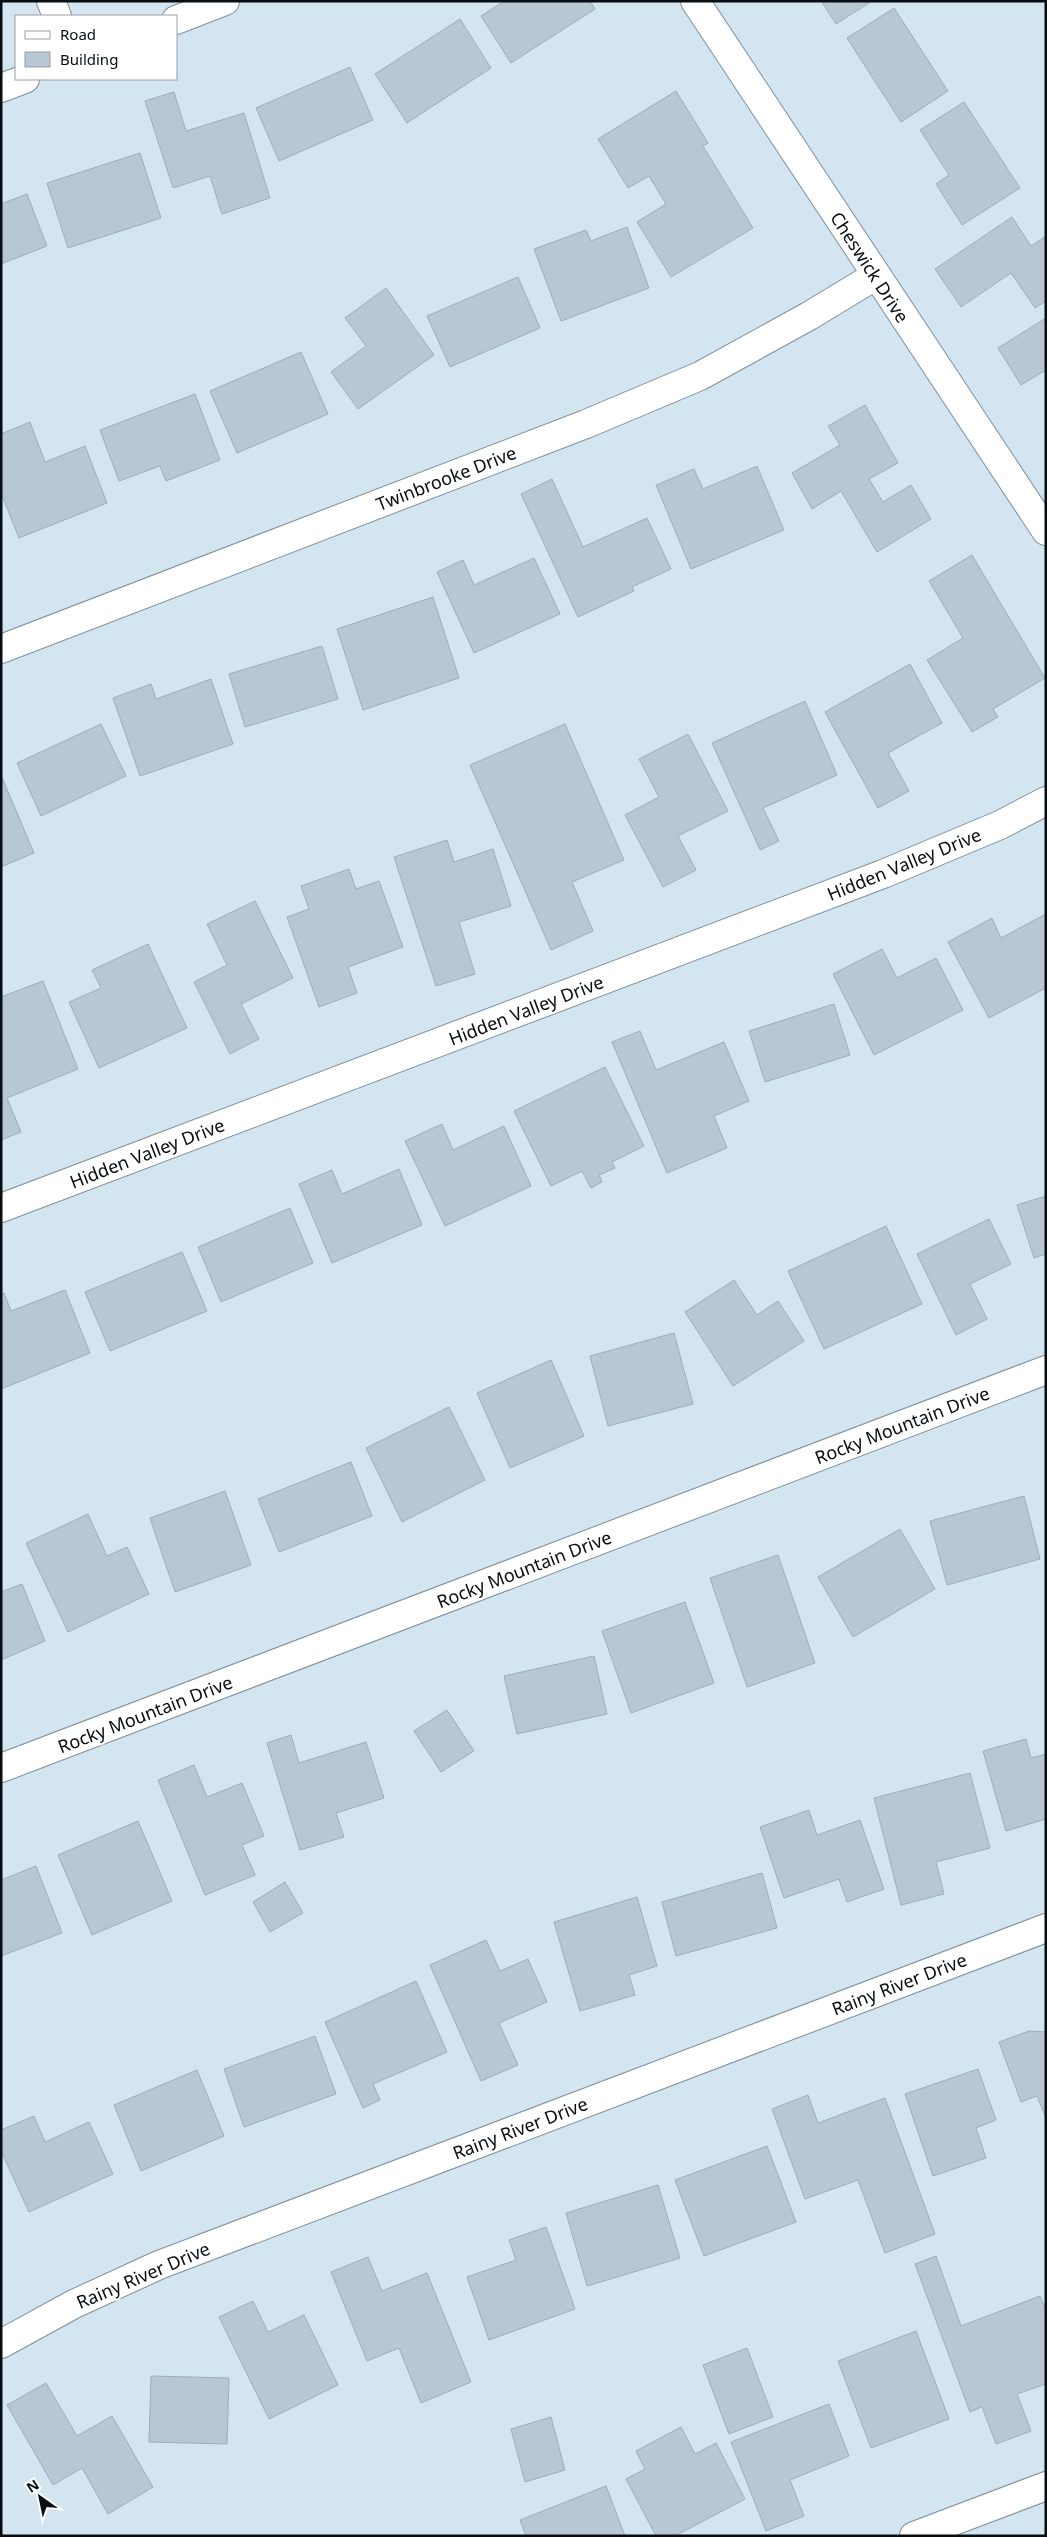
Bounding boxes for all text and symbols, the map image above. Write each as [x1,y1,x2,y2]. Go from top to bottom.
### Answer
legend [15,15,178,80]
text: Road [60,24,96,44]
text: Building [60,49,118,69]
street label: Cheswick Drive [825,207,915,327]
street label: Twinbrooke Drive [372,440,520,516]
street label: Hidden Valley Drive [823,822,985,906]
street label: Hidden Valley Drive [445,969,607,1051]
street label: Hidden Valley Drive [66,1112,228,1194]
street label: Rocky Mountain Drive [811,1381,993,1469]
street label: Rocky Mountain Drive [433,1525,615,1613]
street label: Rocky Mountain Drive [54,1670,236,1758]
street label: Rainy River Drive [828,1947,970,2021]
street label: Rainy River Drive [449,2091,591,2165]
street label: Rainy River Drive [73,2236,213,2314]
north arrow [15,2472,65,2522]
text: N [23,2475,43,2497]

